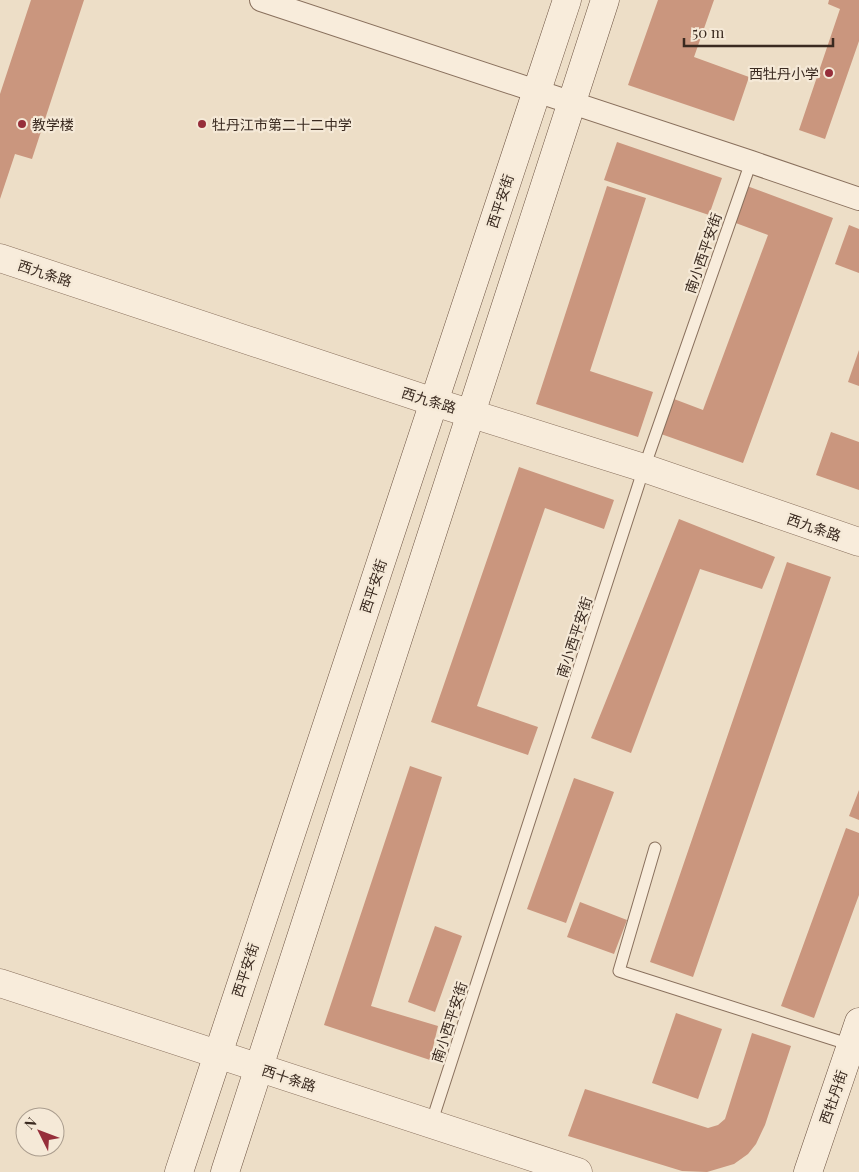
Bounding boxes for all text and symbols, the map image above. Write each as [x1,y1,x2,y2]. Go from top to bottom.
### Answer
scale bar [684,15,833,47]
text: 50 m [692,22,725,42]
place label: 西牡丹小学 [749,64,819,83]
marker: 西牡丹小学 [823,67,835,79]
place label: 教学楼 [32,115,74,134]
place label: 牡丹江市第二十二中学 [212,115,352,134]
marker: 教学楼 [16,118,28,130]
marker: 牡丹江市第二十二中学 [196,118,208,130]
street label: 西平安街 [482,171,518,231]
street label: 南小西平安街 [680,210,726,296]
street label: 西九条路 [15,255,75,291]
street label: 西九条路 [399,383,459,417]
street label: 西九条路 [784,509,844,545]
street label: 西平安街 [355,556,391,616]
street label: 南小西平安街 [552,594,596,680]
street label: 西平安街 [227,940,263,1000]
street label: 南小西平安街 [427,979,471,1065]
street label: 西十条路 [259,1060,319,1096]
street label: 西牡丹街 [815,1067,851,1127]
north arrow [15,1107,65,1157]
text: N [20,1113,40,1133]

